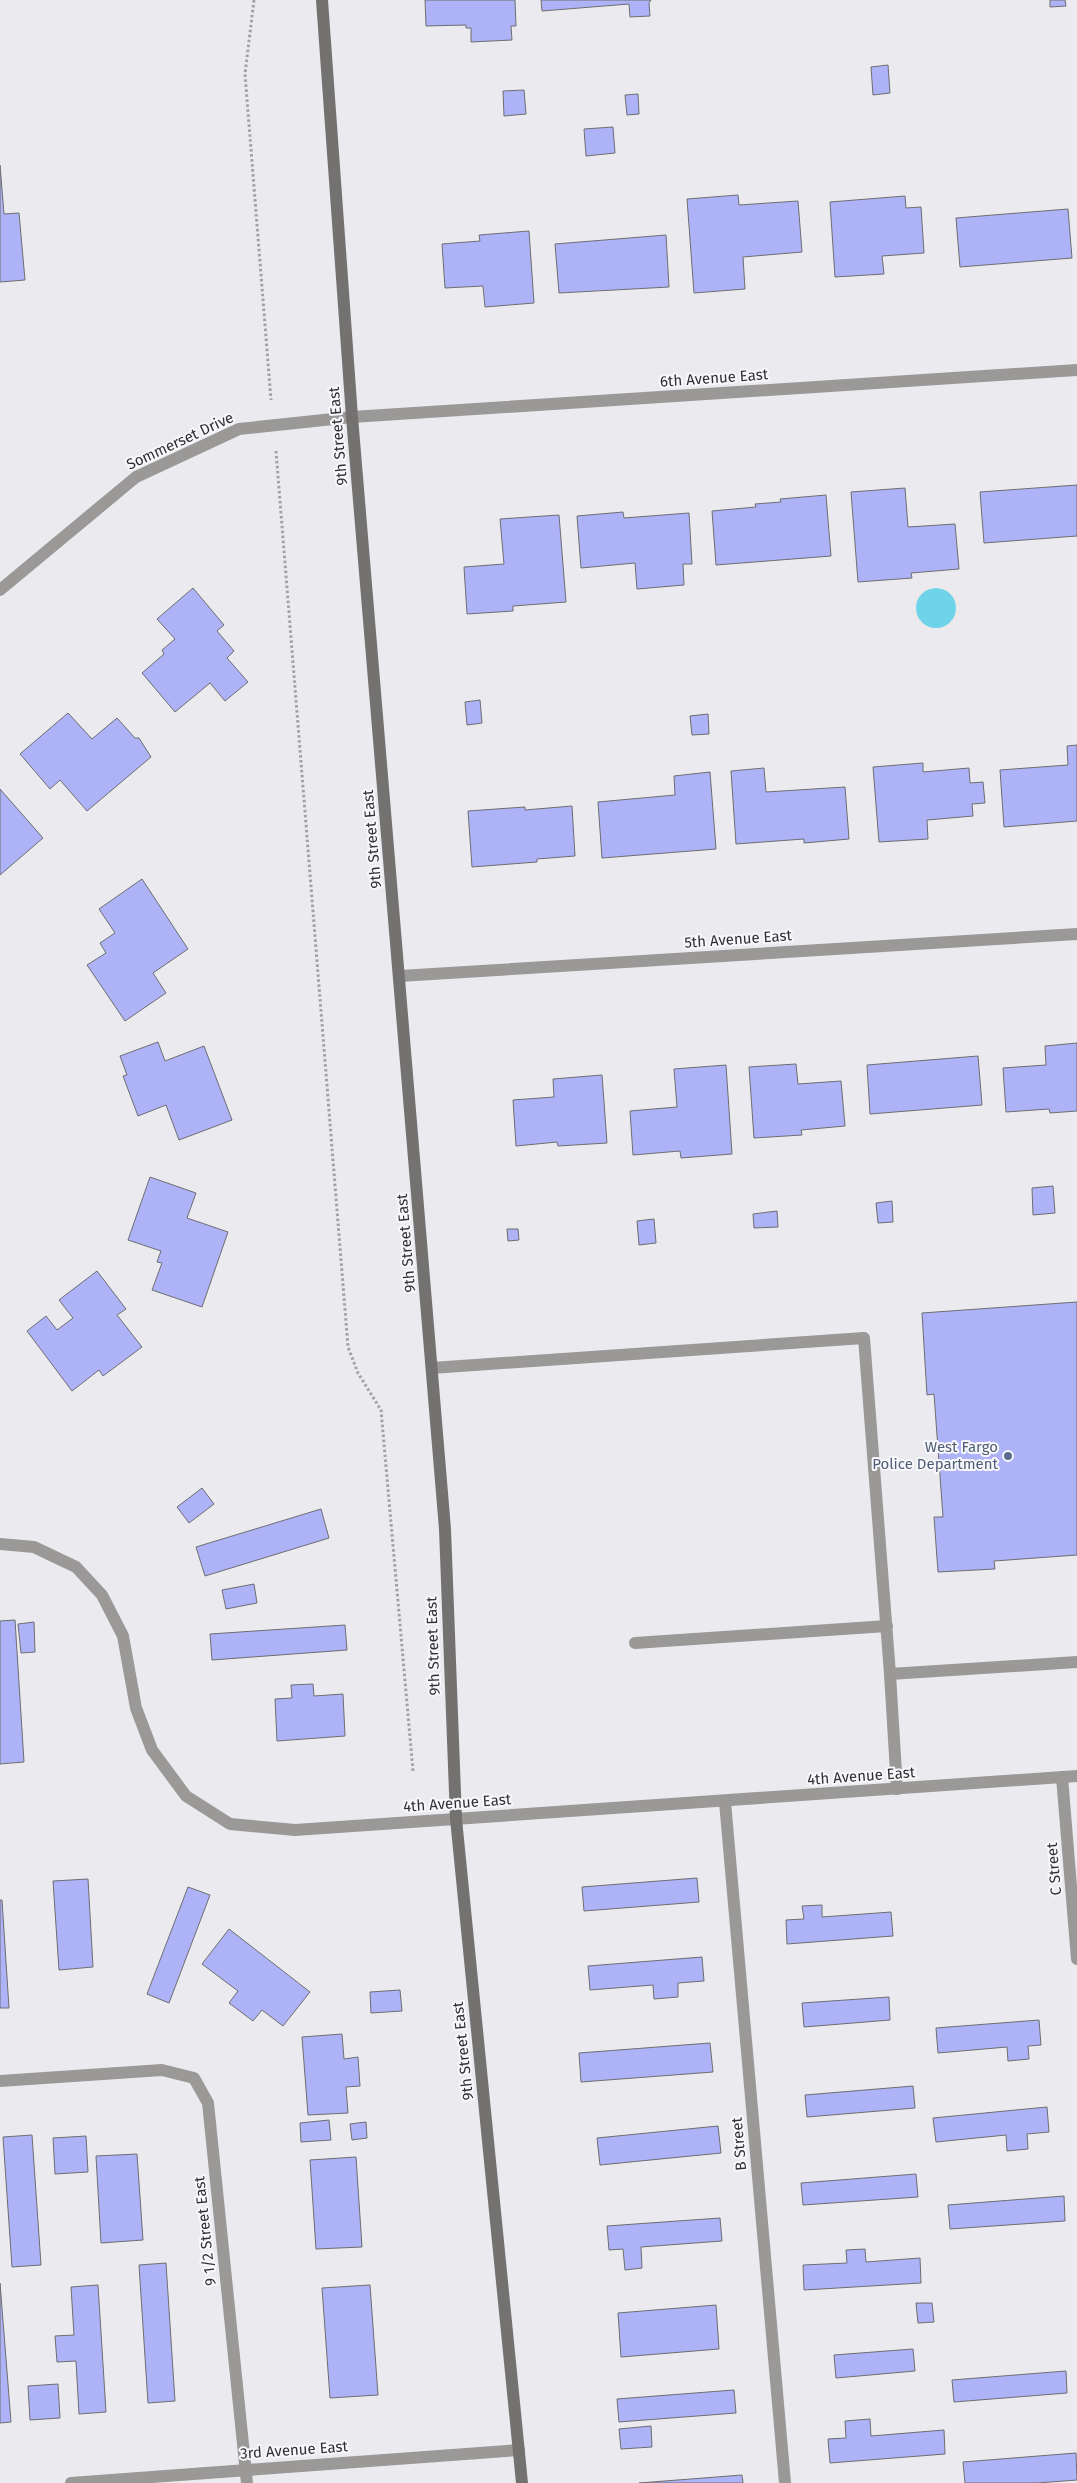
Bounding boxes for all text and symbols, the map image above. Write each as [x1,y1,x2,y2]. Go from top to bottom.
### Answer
street label: 6th Avenue East [659,365,769,391]
street label: 9th Street East [325,385,351,486]
street label: Sommerset Drive [124,408,236,474]
street label: 9th Street East [359,788,385,889]
street label: 5th Avenue East [684,926,793,952]
street label: 9th Street East [393,1192,419,1293]
place label: West Fargo Police Department [872,1438,999,1473]
marker: West Fargo Police Department [1002,1450,1014,1462]
street label: 9th Street East [422,1596,444,1696]
street label: 4th Avenue East [806,1763,916,1789]
street label: 4th Avenue East [402,1790,512,1816]
street label: C Street [1043,1841,1065,1896]
street label: 9th Street East [449,2000,477,2101]
street label: B Street [728,2116,750,2172]
street label: 9 1/2 Street East [190,2175,220,2287]
street label: 3rd Avenue East [240,2437,349,2463]

